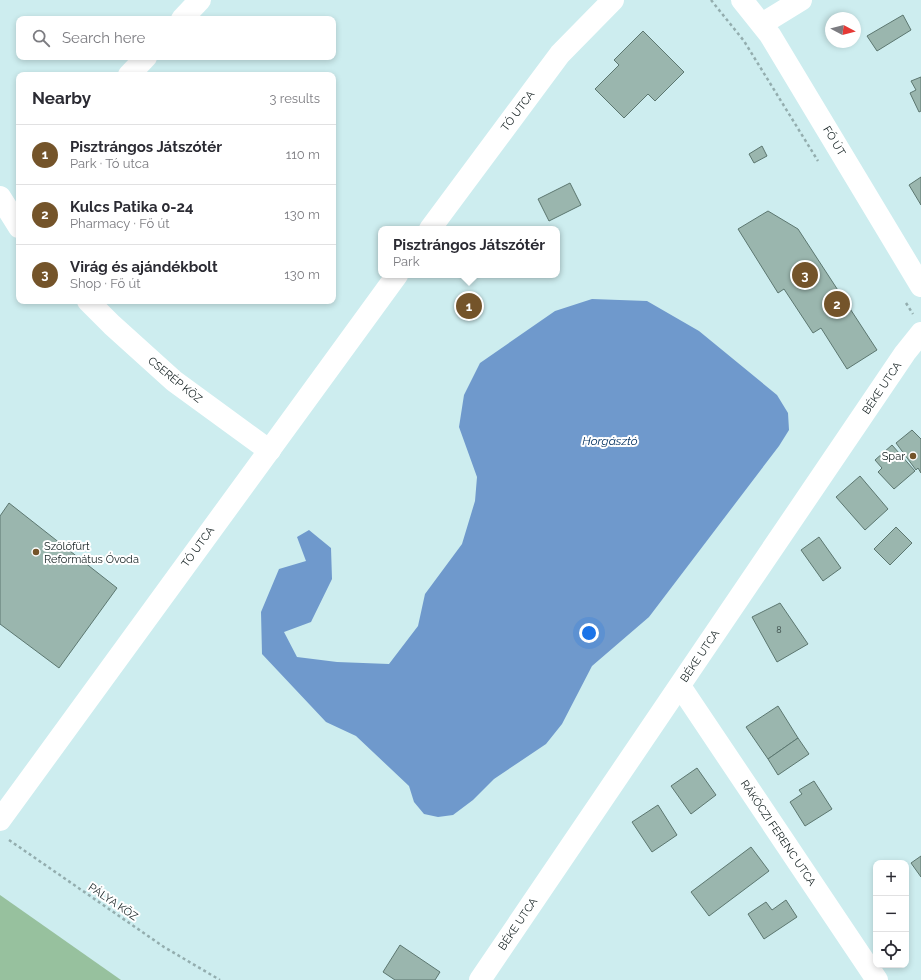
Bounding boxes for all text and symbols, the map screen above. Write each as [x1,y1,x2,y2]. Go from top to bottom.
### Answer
north arrow [825,12,861,48]
search box [16,16,336,60]
icon: search [30,27,52,49]
text: Search here [62,29,145,47]
street label: TÓ UTCA [498,87,538,134]
text: Nearby [32,88,91,108]
text: 3 results [270,91,320,106]
street label: FŐ ÚT [820,123,849,158]
text: Pisztrángos Játszótér [70,138,222,156]
text: 1 [42,147,48,162]
text: 110 m [286,147,320,162]
text: Park · Tó utca [70,156,149,171]
text: Kulcs Patika 0-24 [70,198,194,216]
text: 2 [41,207,49,222]
text: 130 m [284,207,320,222]
text: Pharmacy · Fő út [70,216,170,231]
popup [378,226,560,278]
text: Pisztrángos Játszótér [393,236,545,254]
text: Park [393,254,420,269]
text: Virág és ajándékbolt [70,258,218,276]
pin: 3 [792,260,818,290]
text: 3 [41,267,49,282]
text: 130 m [284,267,320,282]
text: Shop · Fő út [70,276,141,291]
pin: 2 [824,289,850,319]
pin: 1 [456,291,482,321]
street label: CSERÉP KÖZ [145,353,205,406]
street label: BÉKE UTCA [859,358,905,417]
water label: Horgásztó [582,434,638,448]
place label: Spar [882,450,905,463]
marker: Spar [908,451,918,461]
street label: TÓ UTCA [178,523,217,570]
place label: Szőlőfürt Református Óvoda [44,540,139,566]
marker: Szőlőfürt Református Óvoda [31,547,41,557]
your location [579,623,599,643]
house number: 8 [776,625,782,635]
street label: BÉKE UTCA [677,626,723,685]
street label: RÁKÓCZI FERENC UTCA [738,777,819,889]
map controls [873,860,909,968]
button: + [873,860,909,896]
street label: PÁLYA KÖZ [86,880,141,923]
street label: BÉKE UTCA [495,894,541,953]
button: − [873,896,909,932]
button: locate [873,932,909,968]

